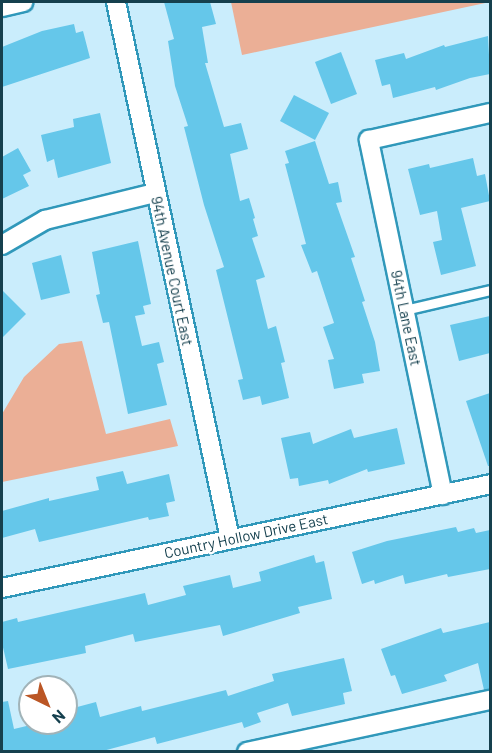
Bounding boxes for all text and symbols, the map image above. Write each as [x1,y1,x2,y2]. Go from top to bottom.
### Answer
street label: 94th Avenue Court East [147,195,197,347]
street label: 94th Lane East [387,269,425,367]
street label: Country Hollow Drive East [162,510,330,562]
north arrow [18,675,78,735]
text: N [49,706,70,728]

